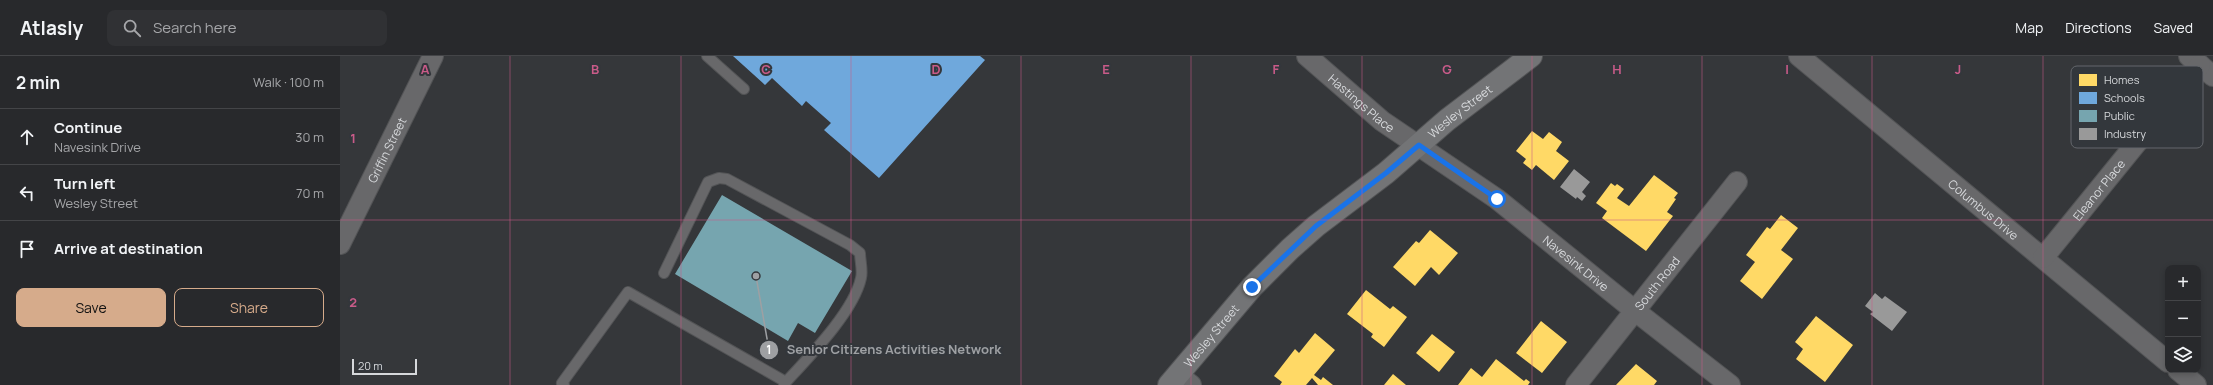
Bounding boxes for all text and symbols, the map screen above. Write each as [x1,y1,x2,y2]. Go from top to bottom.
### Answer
search box [107,10,387,46]
text: Atlasly [20,15,83,41]
icon: search [121,17,143,39]
text: Search here [153,17,236,38]
text: Map [2015,18,2043,37]
text: Directions [2065,18,2132,37]
text: Saved [2154,18,2193,37]
text: A [421,60,430,78]
text: B [591,60,599,78]
text: C [761,60,771,78]
text: D [931,60,941,78]
text: E [1102,60,1110,78]
text: F [1273,60,1280,78]
text: G [1442,60,1452,78]
text: H [1612,60,1622,78]
text: I [1785,60,1789,78]
text: J [1955,60,1961,78]
legend [2071,66,2203,148]
street label: Hastings Place [1325,70,1398,136]
text: 2 min [16,71,60,94]
text: Homes [2104,72,2140,87]
text: Walk · 100 m [253,73,324,91]
street label: Wesley Street [1424,80,1495,142]
text: Schools [2104,90,2145,105]
text: Public [2104,108,2135,123]
street label: Griffin Street [363,114,410,186]
text: Continue [54,117,122,138]
icon: ahead [16,126,38,148]
text: Industry [2104,126,2146,141]
text: 30 m [295,128,324,146]
text: 1 [350,129,356,147]
text: Navesink Drive [54,138,141,156]
street label: Eleanor Place [2068,156,2129,224]
text: Turn left [54,173,116,194]
street label: Columbus Drive [1945,175,2023,243]
icon: left [16,182,38,204]
text: 70 m [296,184,324,202]
route start [1488,190,1506,208]
text: Wesley Street [54,194,138,212]
street label: Navesink Drive [1540,231,1613,295]
icon: arrive [16,238,38,260]
text: Arrive at destination [54,238,203,259]
street label: South Road [1630,253,1683,314]
map controls [2165,265,2201,373]
button: + [2165,265,2201,301]
route end [1243,278,1261,296]
button: Save [16,288,166,327]
button: Share [174,288,324,327]
text: 2 [349,293,357,311]
street label: Wesley Street [1179,300,1243,370]
button: − [2165,301,2201,337]
callout: Senior Citizens Activities Network [759,337,1009,362]
button: layers [2165,337,2201,373]
text: Senior Citizens Activities Network [787,340,1002,358]
text: 1 [766,341,772,358]
scale bar [352,357,417,376]
text: 20 m [358,358,383,373]

